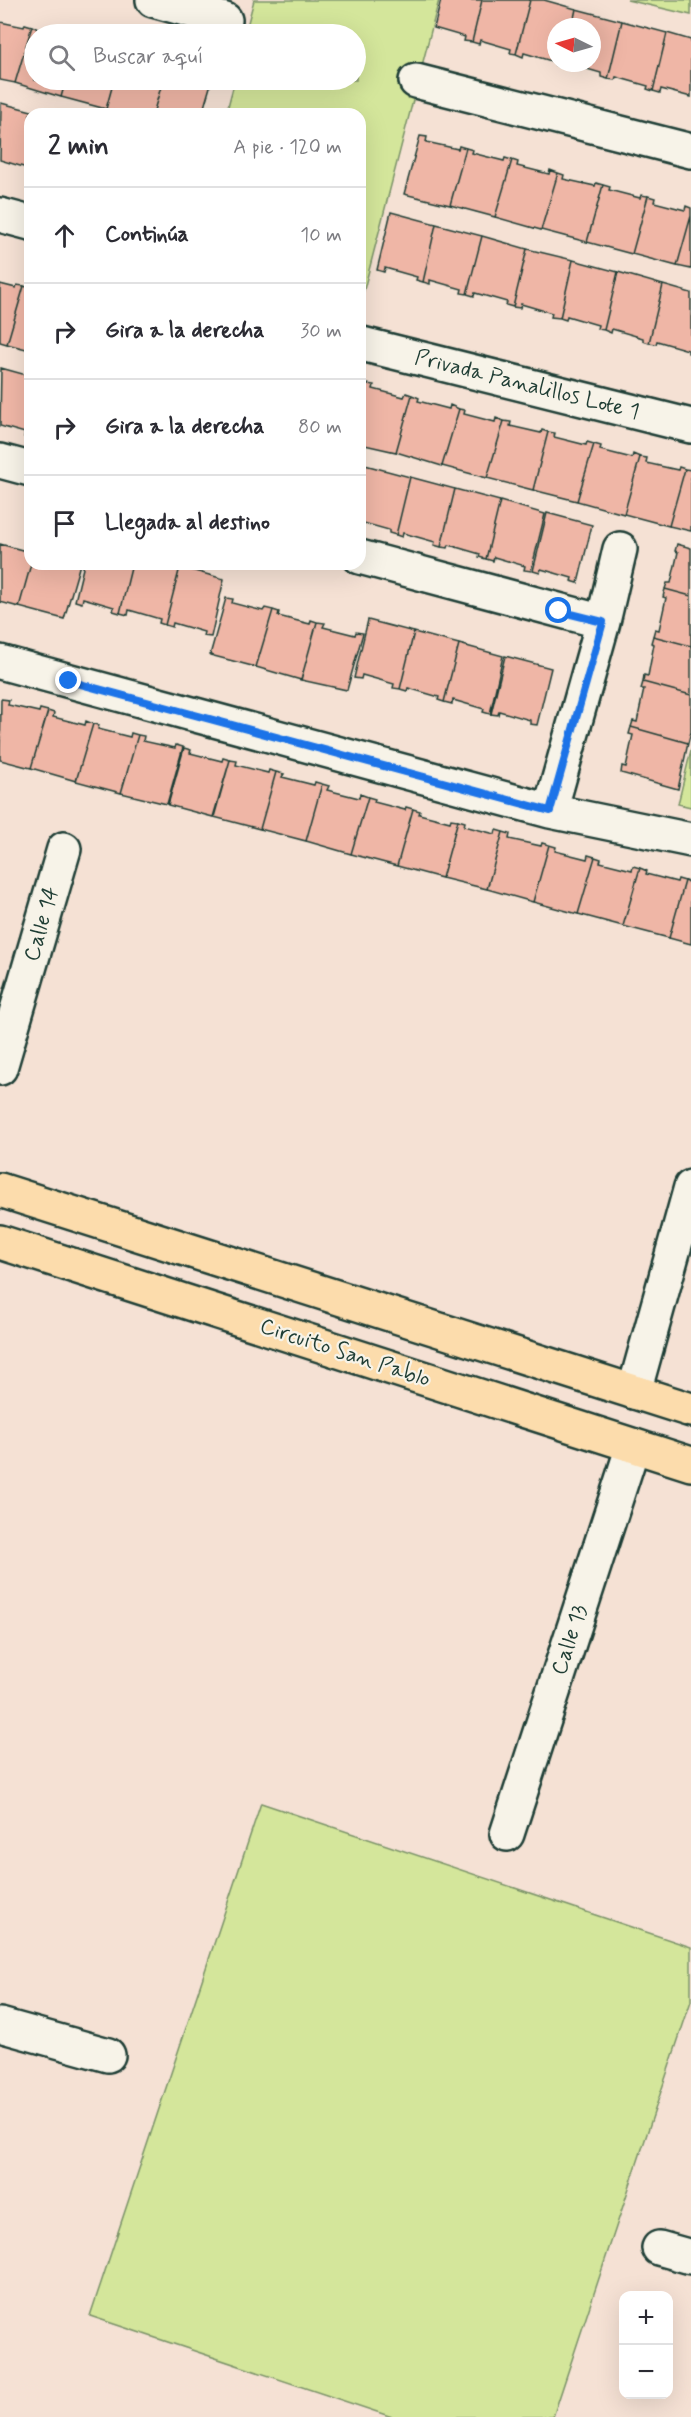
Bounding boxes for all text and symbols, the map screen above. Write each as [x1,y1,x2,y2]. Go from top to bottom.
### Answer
north arrow [547,18,601,72]
search box [24,24,366,90]
icon: search [45,41,78,74]
text: Buscar aquí [93,43,204,71]
text: 2 min [48,130,109,164]
text: A pie · 120 m [233,134,342,161]
icon: ahead [48,219,81,252]
text: Continúa [105,221,189,249]
text: 10 m [300,222,342,249]
icon: right [48,315,81,348]
text: Gira a la derecha [105,317,265,345]
text: 30 m [300,318,342,345]
street label: Privada Panalillos Lote 1 [412,344,642,426]
icon: right [48,411,81,444]
text: Gira a la derecha [105,413,265,441]
text: 80 m [298,414,342,441]
icon: arrive [48,507,81,540]
text: Llegada al destino [105,509,270,537]
route start [545,597,571,623]
route end [55,667,81,693]
street label: Calle 14 [18,883,66,965]
street label: Circuito San Pablo [256,1312,434,1394]
street label: Calle 13 [546,1601,594,1679]
map controls [619,2291,673,2399]
button: + [619,2291,673,2345]
button: − [619,2345,673,2399]

